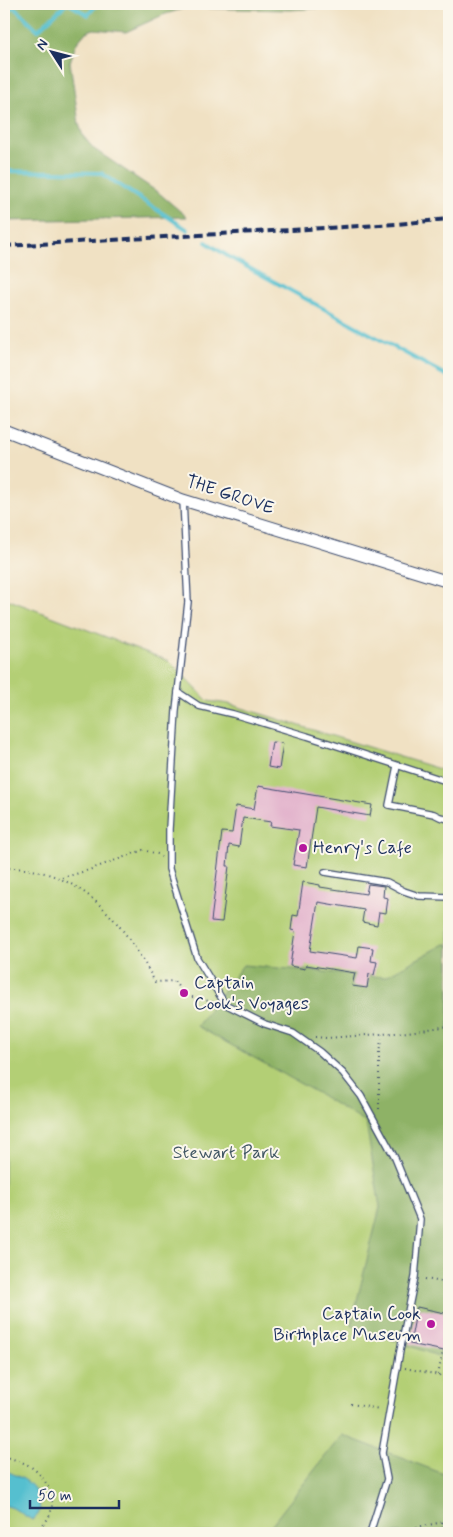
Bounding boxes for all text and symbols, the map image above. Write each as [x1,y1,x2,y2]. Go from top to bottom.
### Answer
north arrow [28,28,78,78]
text: N [32,36,52,54]
street label: THE GROVE [183,469,277,521]
place label: Henry's Cafe [313,836,412,860]
marker: Henry's Cafe [297,842,309,854]
place label: Captain Cook's Voyages [194,971,309,1016]
marker: Captain Cook's Voyages [178,987,190,999]
park label: Stewart Park [173,1141,279,1165]
place label: Captain Cook Birthplace Museum [273,1302,421,1347]
marker: Captain Cook Birthplace Museum [425,1318,437,1330]
scale bar [30,1477,119,1509]
text: 50 m [38,1486,72,1506]

